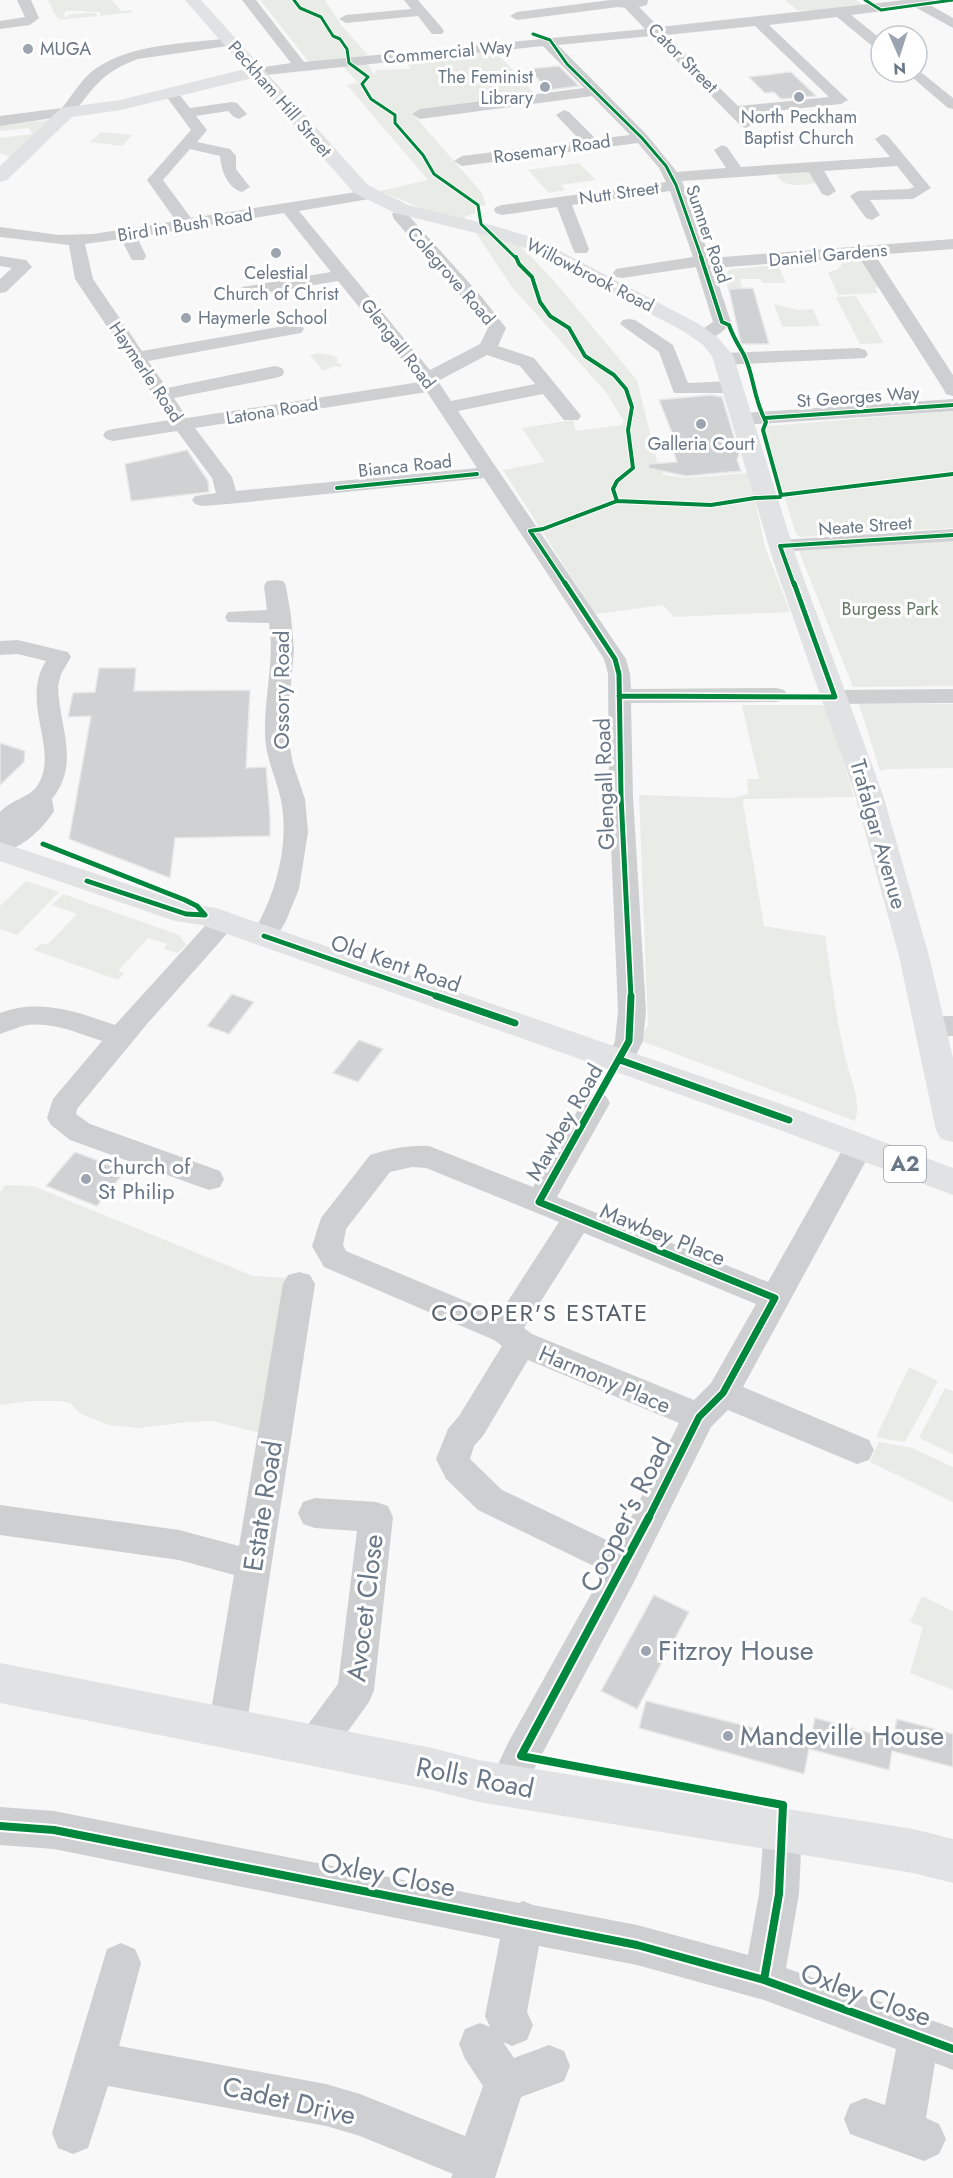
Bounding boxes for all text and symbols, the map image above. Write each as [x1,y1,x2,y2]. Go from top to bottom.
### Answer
street label: Cator Street [642,17,724,99]
north arrow [869,24,929,84]
street label: Commercial Way [382,33,514,71]
street label: Peckham Hill Street [222,35,338,163]
place label: MUGA [40,36,91,62]
marker: MUGA [21,42,35,56]
text: N [893,57,907,80]
place label: The Feminist Library [438,64,534,111]
marker: The Feminist Library [538,80,552,94]
marker: North Peckham Baptist Church [792,90,806,104]
place label: North Peckham Baptist Church [741,104,857,151]
street label: Rosemary Road [492,128,612,170]
street label: Nutt Street [577,174,661,211]
street label: Sumner Road [679,181,737,287]
street label: Bird in Bush Road [116,201,254,249]
street label: Colegrove Road [401,221,501,331]
street label: Willowbrook Road [521,232,659,318]
street label: Daniel Gardens [768,237,888,273]
marker: Celestial Church of Christ [269,246,283,260]
place label: Celestial Church of Christ [213,260,339,307]
street label: Glengall Road [354,293,442,395]
place label: Haymerle School [198,305,327,331]
marker: Haymerle School [179,311,193,325]
street label: Haymerle Road [103,316,189,428]
street label: St Georges Way [796,380,920,414]
street label: Latona Road [224,391,320,431]
marker: Galleria Court [694,417,708,431]
place label: Galleria Court [647,431,755,457]
street label: Bianca Road [357,448,453,484]
street label: Neate Street [817,510,913,542]
park label: Burgess Park [842,596,939,622]
street label: Ossory Road [265,630,297,750]
street label: Glengall Road [586,717,622,851]
street label: Trafalgar Avenue [842,755,916,913]
street label: Old Kent Road [327,926,465,1000]
street label: Mawbey Road [518,1057,610,1187]
road number: A2 [884,1146,926,1182]
place label: Church of St Philip [98,1150,191,1207]
marker: Church of St Philip [79,1172,93,1186]
street label: Mawbey Place [596,1194,730,1274]
district label: COOPER'S ESTATE [431,1295,649,1330]
street label: Harmony Place [534,1337,676,1421]
street label: Cooper's Road [570,1431,681,1599]
street label: Estate Road [233,1438,292,1574]
street label: Avocet Close [336,1532,393,1684]
place label: Fitzroy House [658,1631,814,1670]
marker: Fitzroy House [639,1644,653,1658]
place label: Mandeville House [740,1716,944,1755]
marker: Mandeville House [721,1729,735,1743]
street label: Rolls Road [413,1747,537,1808]
street label: Oxley Close [317,1842,459,1907]
street label: Oxley Close [795,1953,937,2036]
street label: Cadet Drive [219,2066,359,2135]

